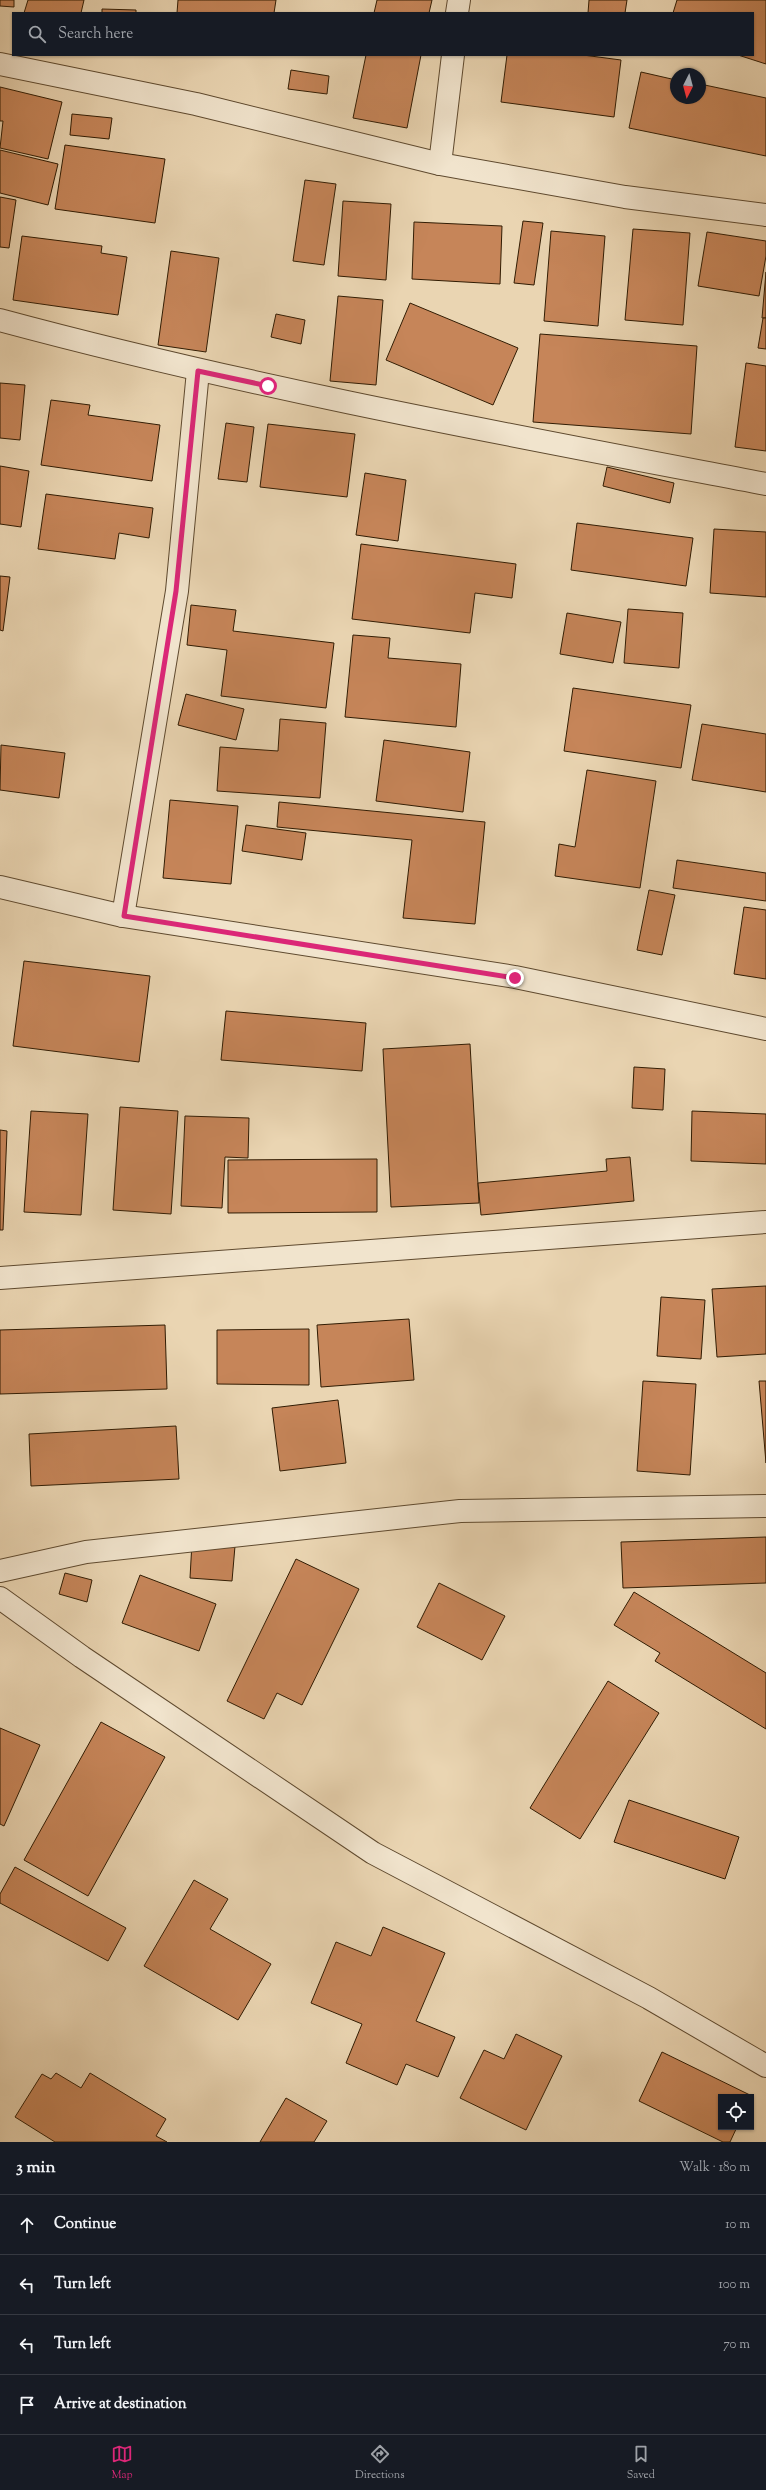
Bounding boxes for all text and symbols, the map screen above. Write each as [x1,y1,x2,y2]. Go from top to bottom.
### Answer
search box [12,12,754,56]
icon: search [26,23,48,45]
text: Search here [58,24,133,45]
north arrow [670,68,706,104]
route start [259,377,277,395]
route end [506,969,524,987]
map controls [718,2094,754,2130]
button: locate [718,2094,754,2130]
text: 3 min [16,2156,55,2180]
text: Walk · 180 m [679,2159,750,2177]
icon: ahead [16,2214,38,2236]
text: Continue [54,2214,116,2235]
text: 10 m [725,2216,750,2234]
icon: left [16,2274,38,2296]
text: Turn left [54,2274,111,2295]
text: 100 m [718,2276,750,2294]
icon: left [16,2334,38,2356]
text: Turn left [54,2334,111,2355]
text: 70 m [723,2336,750,2354]
icon: arrive [16,2394,38,2416]
text: Arrive at destination [54,2394,187,2415]
tab: Map [111,2443,133,2483]
tab: Directions [355,2443,405,2483]
tab: Saved [627,2443,655,2483]

